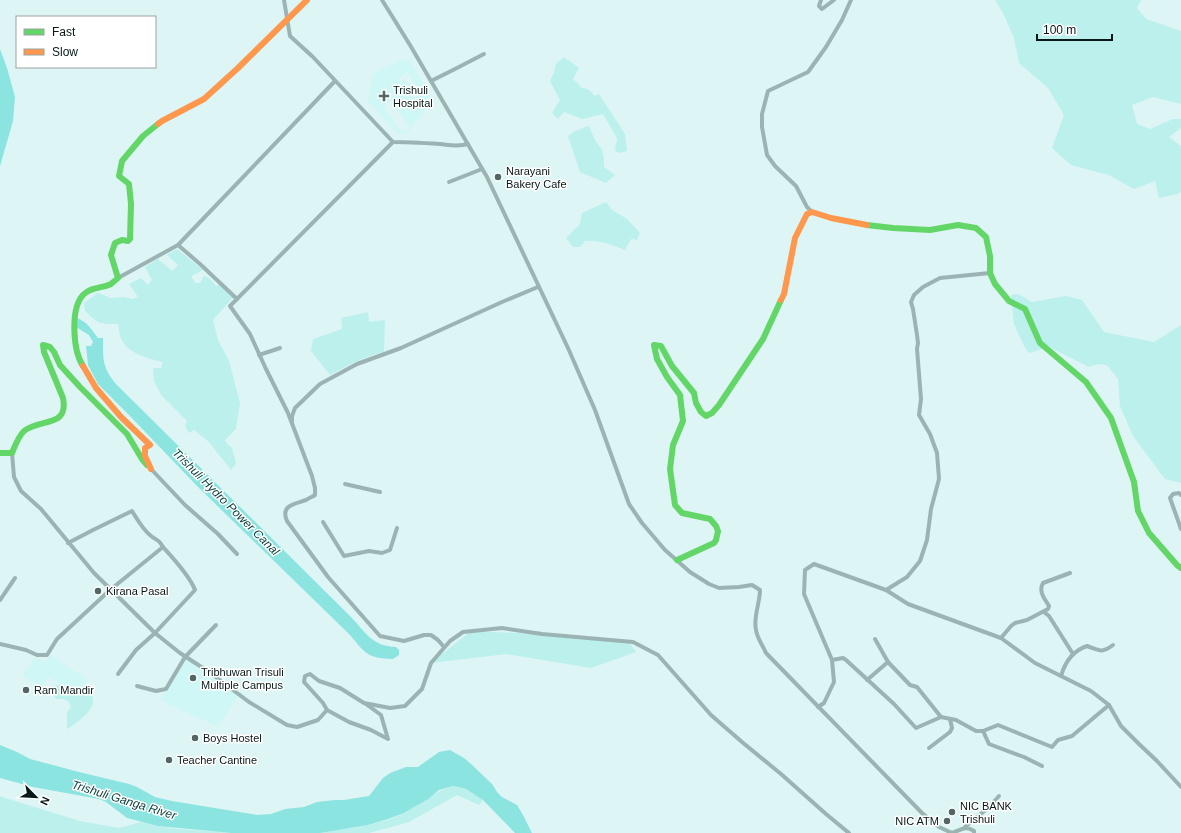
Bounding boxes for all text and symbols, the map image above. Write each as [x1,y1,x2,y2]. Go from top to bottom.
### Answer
legend [16,16,156,68]
scale bar [1037,16,1112,42]
text: 100 m [1043,23,1076,37]
text: Fast [52,25,76,39]
text: Slow [52,45,78,59]
place label: Trishuli Hospital [393,84,433,109]
marker: Trishuli Hospital [378,90,390,102]
place label: Narayani Bakery Cafe [506,165,567,190]
marker: Narayani Bakery Cafe [493,172,503,182]
water label: Trishuli Hydro Power Canal [170,446,283,559]
place label: Kirana Pasal [106,585,168,597]
marker: Kirana Pasal [93,586,103,596]
place label: Tribhuwan Trisuli Multiple Campus [201,666,284,691]
marker: Tribhuwan Trisuli Multiple Campus [188,673,198,683]
place label: Ram Mandir [34,684,94,696]
marker: Ram Mandir [21,685,31,695]
place label: Boys Hostel [203,732,262,744]
marker: Boys Hostel [190,733,200,743]
place label: Teacher Cantine [177,754,257,766]
marker: Teacher Cantine [164,755,174,765]
north arrow [16,777,56,817]
water label: Trishuli Ganga River [70,777,179,823]
text: N [38,795,52,807]
place label: NIC BANK Trishuli [960,800,1013,825]
marker: NIC BANK Trishuli [947,807,957,817]
place label: NIC ATM [895,815,939,827]
marker: NIC ATM [942,816,952,826]

